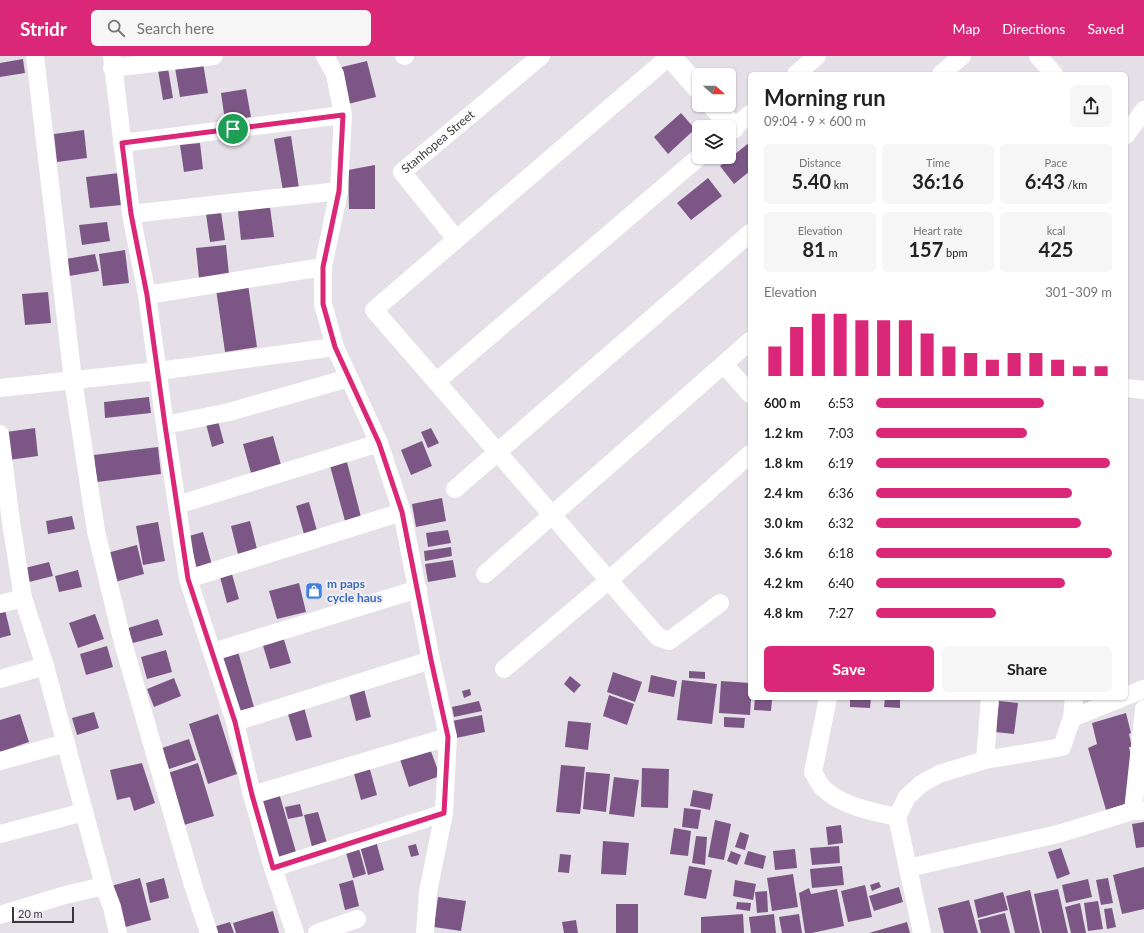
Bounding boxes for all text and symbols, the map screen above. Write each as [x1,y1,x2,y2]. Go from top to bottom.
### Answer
search box [91,10,371,46]
text: Stridr [20,17,67,40]
icon: search [105,17,127,39]
text: Search here [137,19,214,37]
text: Map [953,20,980,37]
text: Directions [1002,20,1065,37]
text: Saved [1087,20,1124,37]
north arrow [692,68,736,112]
map controls [692,68,736,164]
text: Morning run [764,84,886,111]
button: share [1070,85,1112,127]
street label: Stanhopea Street [398,106,478,176]
pin [216,112,250,146]
text: 09:04 · 9 × 600 m [764,113,866,129]
icon: arrive [222,118,244,140]
button: layers [692,120,736,164]
text: Distance [799,156,841,169]
text: Time [926,156,950,169]
text: Pace [1045,156,1067,169]
text: 5.40 [791,169,831,193]
text: 36:16 [912,169,964,193]
text: 6:43 [1025,169,1065,193]
text: km [831,178,849,191]
text: /km [1065,178,1087,191]
text: Elevation [798,224,842,237]
text: Heart rate [913,224,963,237]
text: kcal [1047,224,1065,237]
text: 81 [802,237,826,261]
text: 157 [908,237,943,261]
text: 425 [1039,237,1073,261]
text: m [826,246,838,259]
text: bpm [943,246,968,259]
text: Elevation [764,284,817,300]
text: 301–309 m [1045,284,1112,300]
text: 600 m [764,395,801,411]
text: 6:53 [828,395,854,411]
text: 1.2 km [764,425,803,441]
text: 7:03 [828,425,854,441]
text: 1.8 km [764,455,803,471]
text: 6:19 [828,455,854,471]
text: 2.4 km [764,485,803,501]
text: 6:36 [828,485,854,501]
text: 3.0 km [764,515,803,531]
text: 6:32 [828,515,854,531]
text: 3.6 km [764,545,803,561]
text: 6:18 [828,545,854,561]
text: 4.2 km [764,575,803,591]
text: 6:40 [828,575,854,591]
place label: m paps cycle haus [327,576,382,605]
shop icon: m paps cycle haus [304,581,324,601]
text: 4.8 km [764,605,803,621]
text: 7:27 [828,605,854,621]
button: Save [764,646,934,692]
button: Share [942,646,1112,692]
scale bar [12,905,74,924]
text: 20 m [18,907,43,920]

